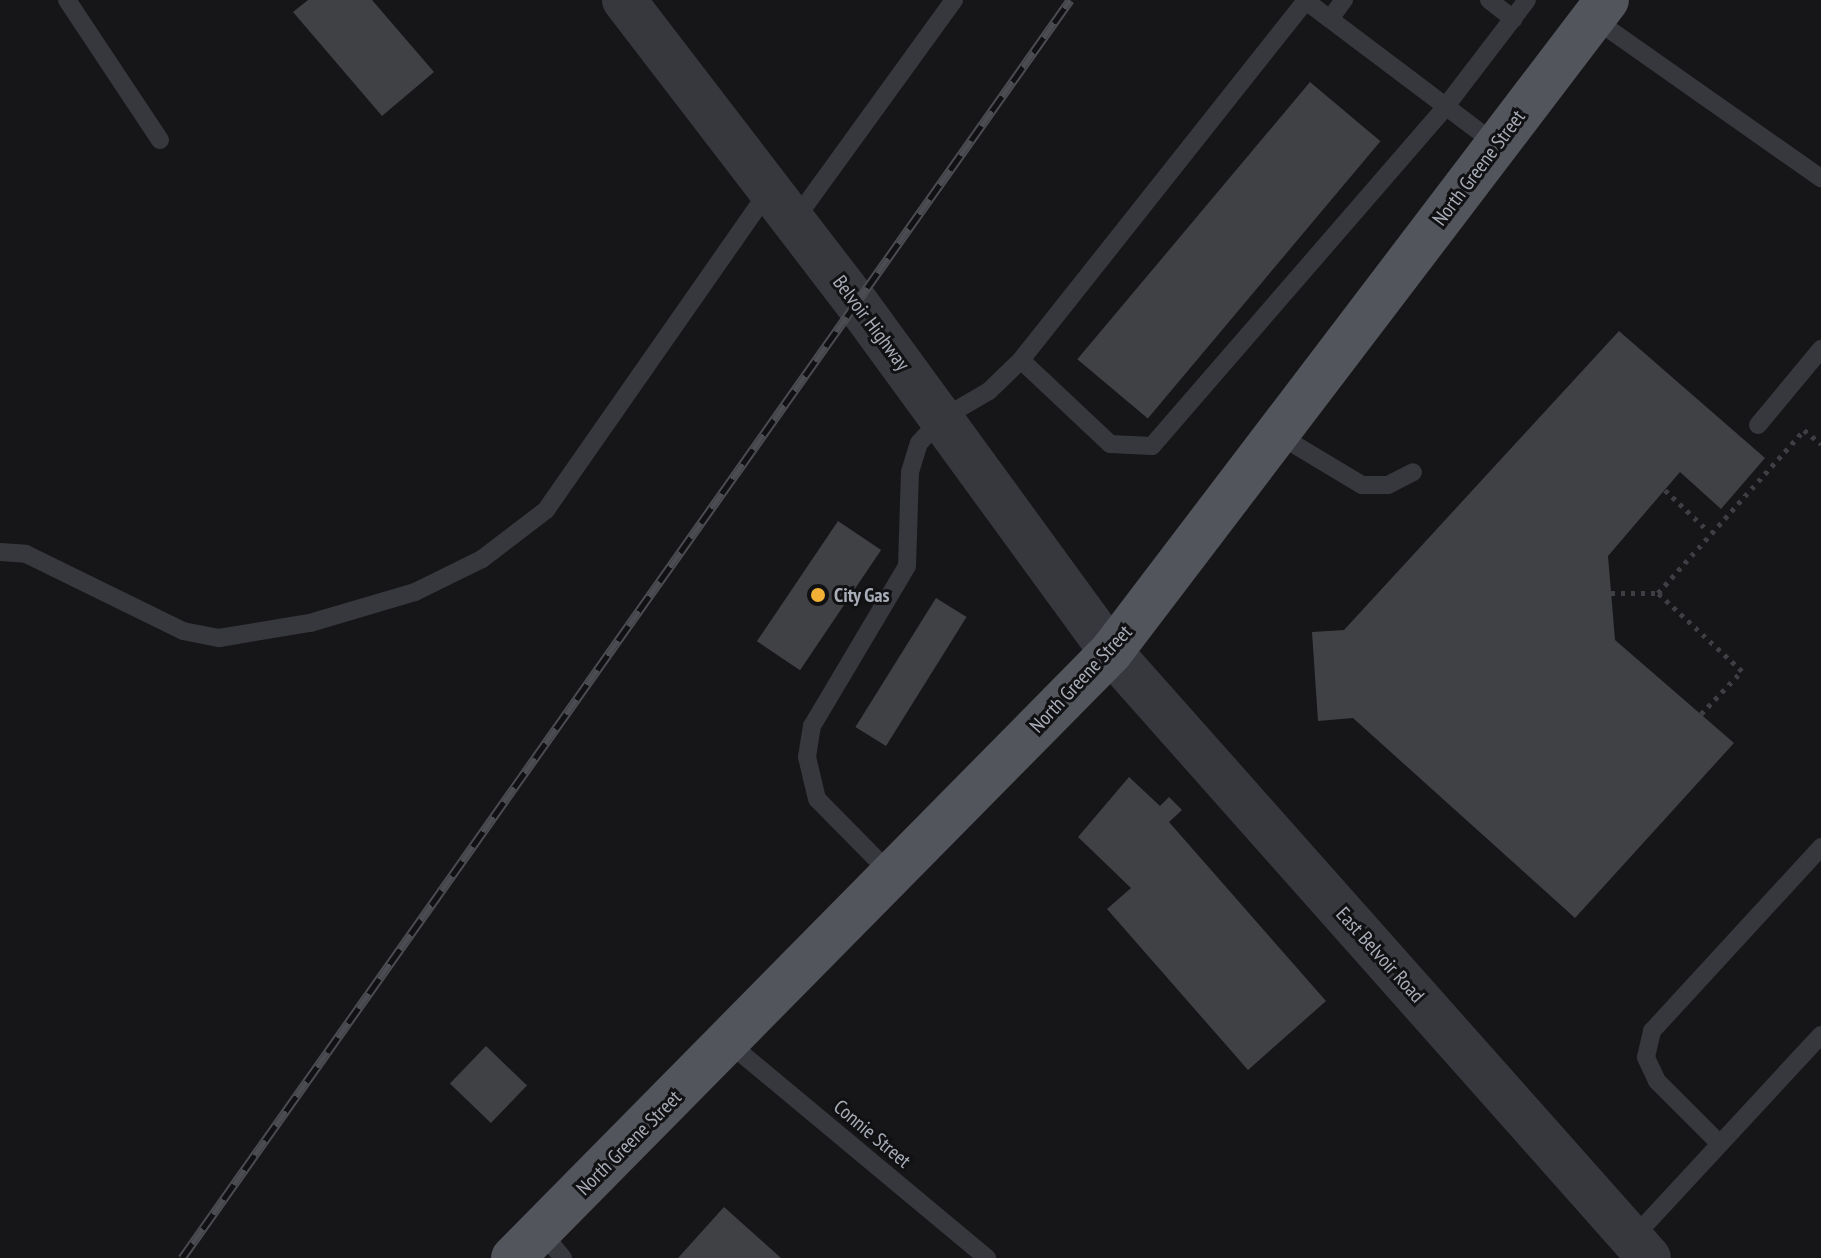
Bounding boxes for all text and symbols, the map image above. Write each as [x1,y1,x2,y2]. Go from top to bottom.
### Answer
street label: North Greene Street [1428,106,1530,230]
street label: Belvoir Highway [828,271,914,375]
place label: City Gas [834,583,890,607]
marker: City Gas [809,586,827,604]
street label: North Greene Street [1025,620,1137,738]
street label: East Belvoir Road [1331,902,1429,1008]
street label: North Greene Street [572,1086,686,1200]
street label: Connie Street [829,1095,915,1173]

